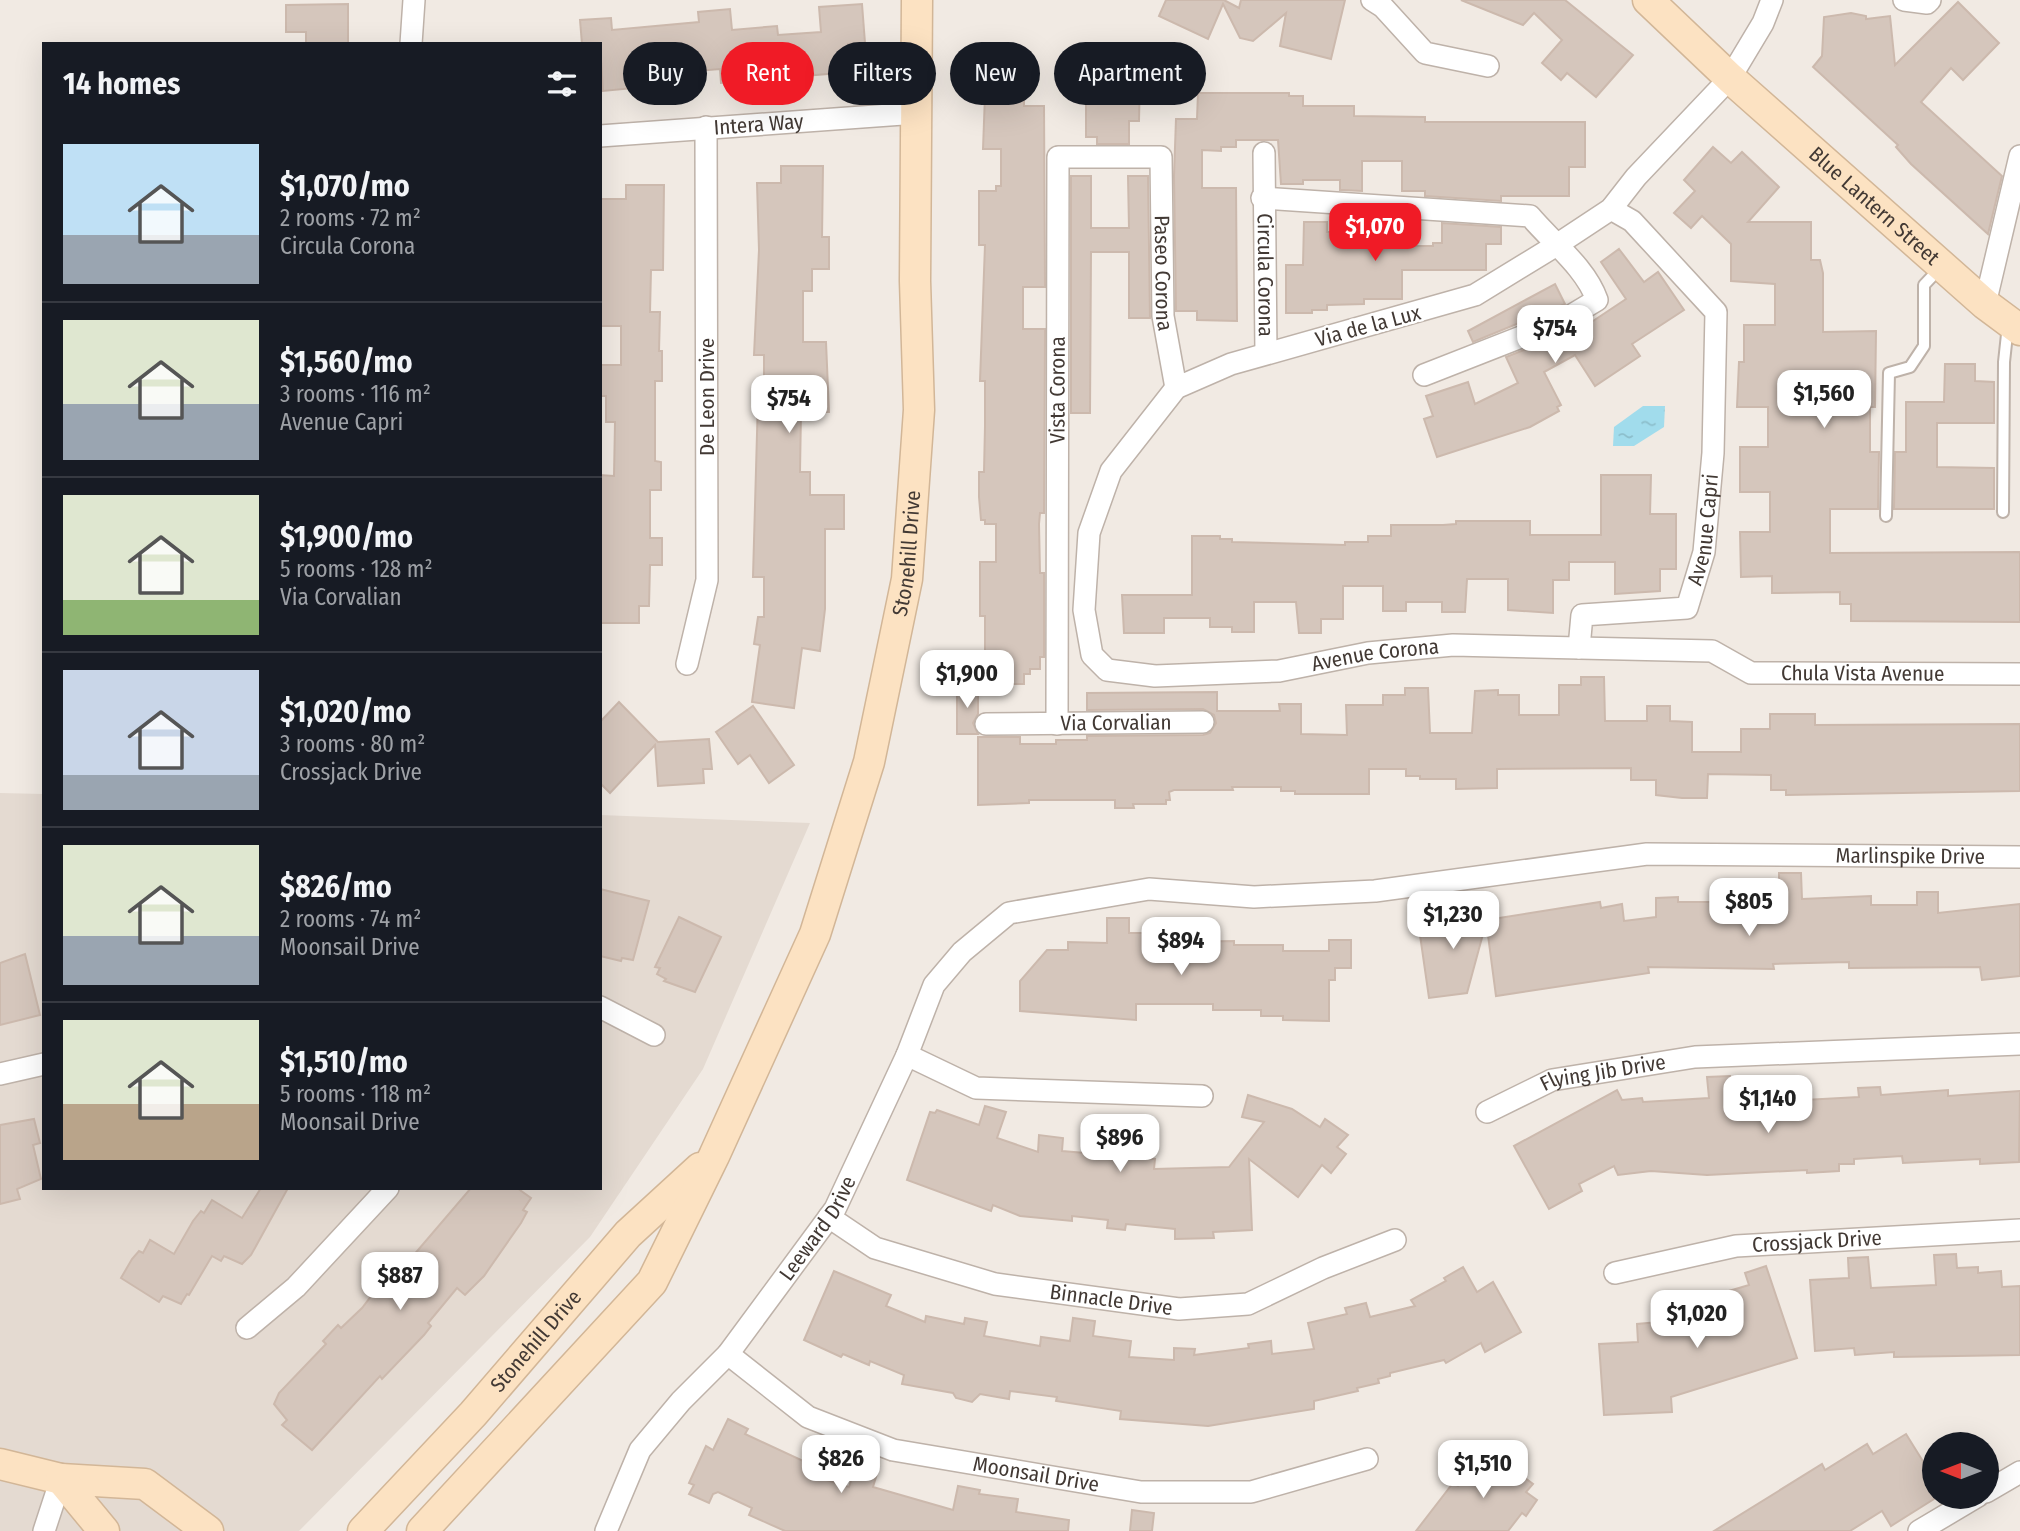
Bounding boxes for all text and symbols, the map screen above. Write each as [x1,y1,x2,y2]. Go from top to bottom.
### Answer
chip: Buy [623,42,707,105]
chip: Rent [721,42,814,105]
chip: Filters [828,42,936,105]
chip: New [950,42,1040,105]
chip: Apartment [1054,42,1206,105]
icon: filters [543,65,581,103]
text: 14 homes [63,66,180,102]
street label: Intera Way [713,108,805,141]
street label: Blue Lantern Street [1804,141,1945,271]
text: $1,070/mo [280,168,410,204]
icon: home [119,172,203,256]
text: 2 rooms · 72 m² [280,204,421,232]
pin: $1,070 [1318,204,1432,263]
text: $1,070 [1345,212,1405,240]
street label: Circula Corona [1252,213,1279,337]
street label: Paseo Corona [1149,215,1178,333]
text: Circula Corona [280,232,415,260]
street label: Via de la Lux [1313,299,1424,352]
pin: $754 [1514,306,1596,365]
text: $754 [1533,314,1577,342]
street label: Vista Corona [1044,336,1071,444]
street label: De Leon Drive [694,338,720,456]
text: $1,560/mo [280,344,412,380]
icon: home [119,348,203,432]
pin: $1,560 [1767,370,1881,430]
pin: $754 [748,376,830,435]
text: $1,560 [1793,379,1855,407]
text: 3 rooms · 116 m² [280,380,431,408]
text: $754 [767,384,811,412]
text: Avenue Capri [280,408,403,436]
street label: Avenue Capri [1682,473,1724,589]
street label: Stonehill Drive [887,490,926,619]
text: $1,900/mo [280,519,413,555]
icon: home [119,523,203,607]
text: 5 rooms · 128 m² [280,555,433,583]
text: Via Corvalian [280,583,402,611]
street label: Avenue Corona [1309,633,1440,677]
pin: $1,900 [910,650,1024,710]
text: $1,900 [936,659,998,687]
street label: Chula Vista Avenue [1781,660,1944,687]
text: $1,020/mo [280,694,411,730]
icon: home [119,698,203,782]
street label: Via Corvalian [1060,709,1172,736]
text: 3 rooms · 80 m² [280,730,425,758]
text: Crossjack Drive [280,758,422,786]
street label: Marlinspike Drive [1835,843,1985,870]
text: $826/mo [280,869,392,905]
icon: home [119,873,203,957]
pin: $805 [1708,878,1790,938]
text: $805 [1725,887,1773,915]
pin: $1,230 [1396,892,1510,951]
text: $1,230 [1423,900,1483,928]
text: 2 rooms · 74 m² [280,905,421,933]
pin: $894 [1140,918,1222,977]
text: $894 [1158,926,1204,954]
text: Moonsail Drive [280,933,420,961]
text: $1,510/mo [280,1044,408,1080]
icon: home [119,1048,203,1132]
street label: Flying Jib Drive [1536,1049,1667,1097]
pin: $1,140 [1711,1076,1825,1135]
text: 5 rooms · 118 m² [280,1080,431,1108]
text: $1,140 [1739,1084,1797,1112]
text: Moonsail Drive [280,1108,420,1136]
pin: $896 [1079,1114,1161,1174]
text: $896 [1096,1123,1144,1151]
street label: Leeward Drive [774,1172,862,1286]
street label: Crossjack Drive [1751,1225,1882,1258]
pin: $887 [359,1252,441,1312]
text: $887 [377,1261,423,1289]
street label: Binnacle Drive [1048,1279,1174,1321]
street label: Stonehill Drive [485,1285,587,1397]
pin: $1,020 [1640,1290,1754,1350]
text: $1,020 [1667,1299,1727,1327]
north arrow [1922,1432,1998,1508]
map controls [1922,1432,1999,1509]
pin: $826 [800,1436,882,1495]
pin: $1,510 [1426,1440,1540,1500]
text: $826 [818,1444,864,1472]
text: $1,510 [1454,1449,1512,1477]
street label: Moonsail Drive [971,1451,1101,1498]

